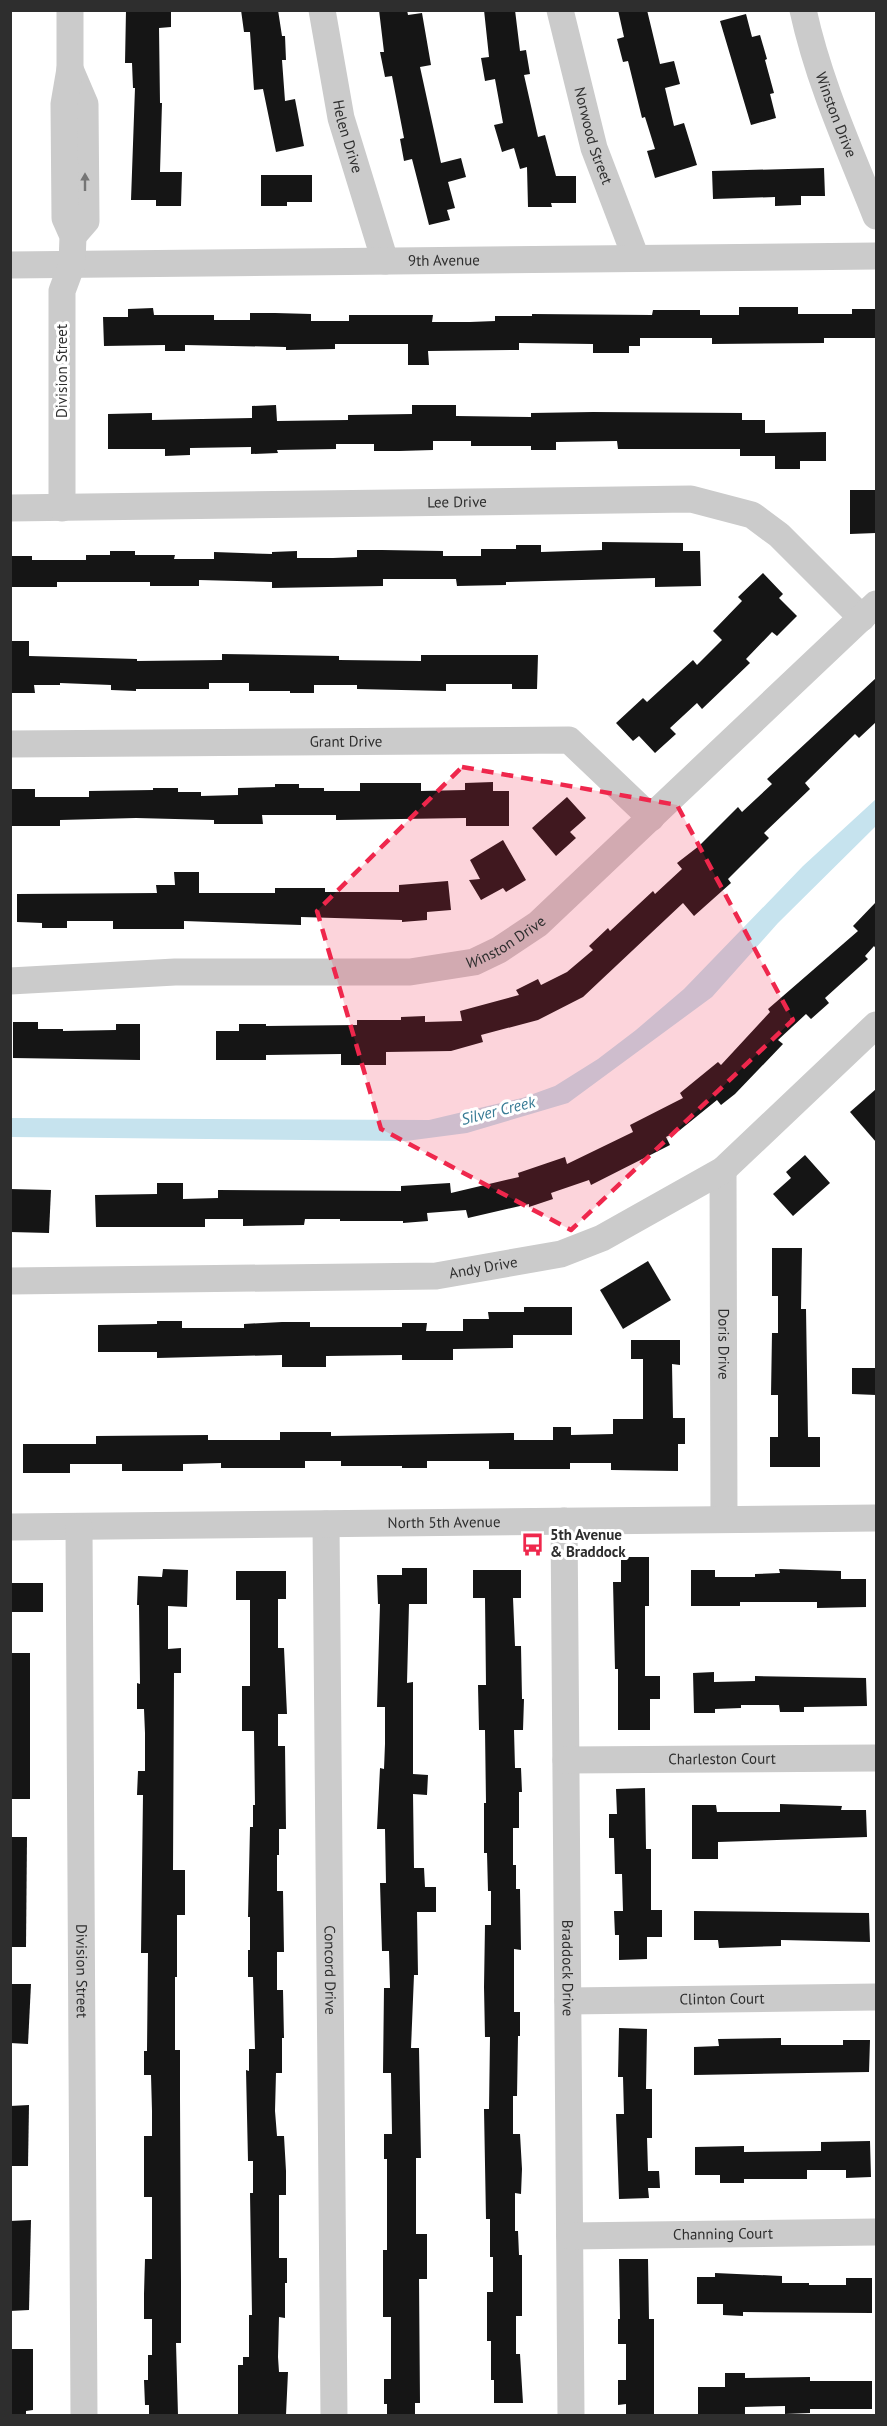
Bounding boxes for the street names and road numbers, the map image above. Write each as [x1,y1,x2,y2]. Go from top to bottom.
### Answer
street label: Winston Drive [812,70,861,160]
street label: Norwood Street [570,85,617,187]
street label: Helen Drive [329,98,367,175]
street label: 9th Avenue [408,250,480,270]
street label: Division Street [52,324,71,418]
street label: Lee Drive [427,492,487,511]
street label: Grant Drive [310,731,382,751]
street label: Winston Drive [465,912,549,972]
street label: Andy Drive [447,1252,519,1283]
street label: Doris Drive [714,1308,734,1380]
street label: North 5th Avenue [387,1512,501,1532]
street label: Charleston Court [668,1749,776,1768]
street label: Braddock Drive [558,1920,578,2016]
street label: Division Street [72,1924,92,2018]
street label: Concord Drive [321,1925,340,2015]
street label: Clinton Court [679,1988,765,2009]
street label: Channing Court [673,2223,773,2244]

